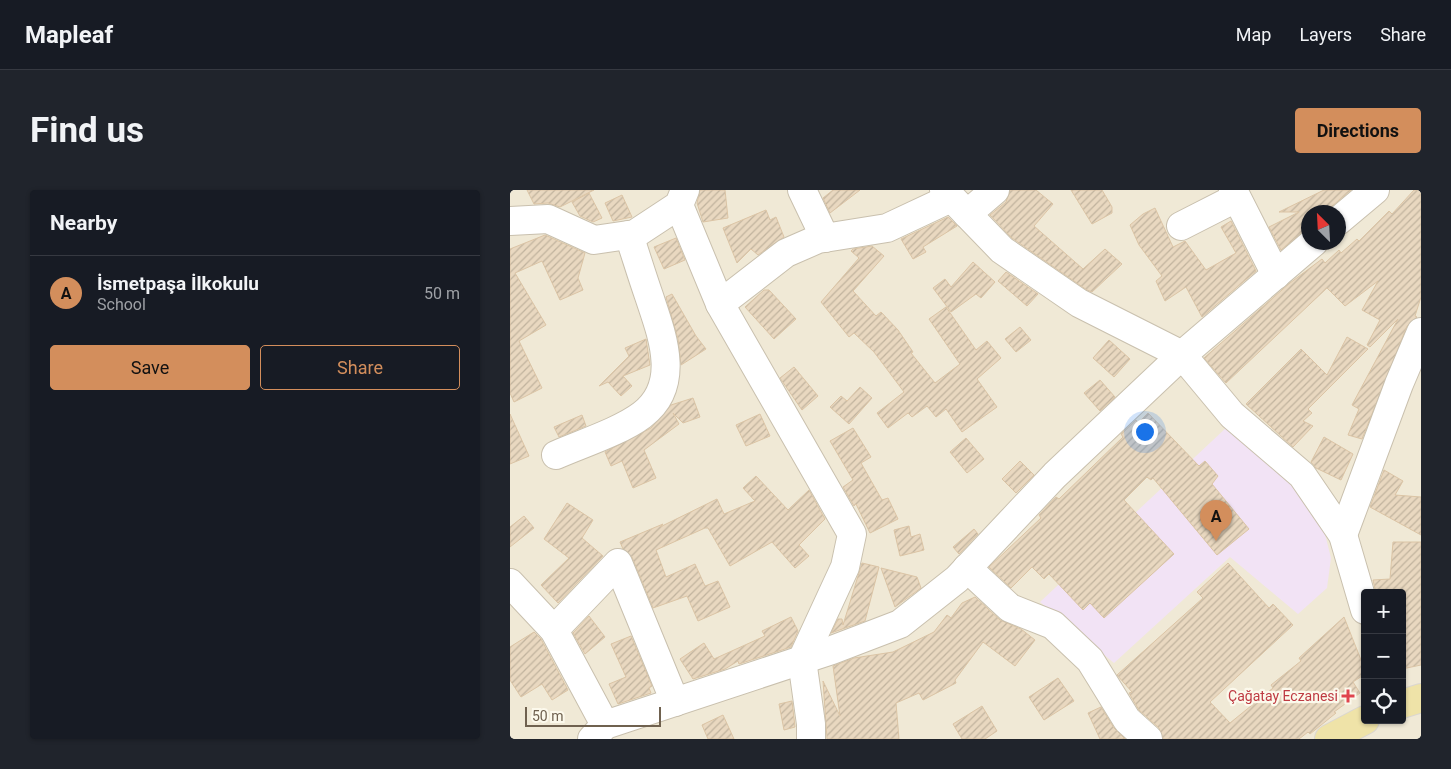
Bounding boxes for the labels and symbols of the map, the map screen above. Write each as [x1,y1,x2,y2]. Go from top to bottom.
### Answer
north arrow [1301,205,1346,250]
your location [1132,419,1158,445]
pin: A [1200,500,1232,541]
place label: Çağatay Eczanesi [1228,688,1338,704]
marker: Çağatay Eczanesi [1342,690,1354,702]
scale bar [525,704,661,727]

